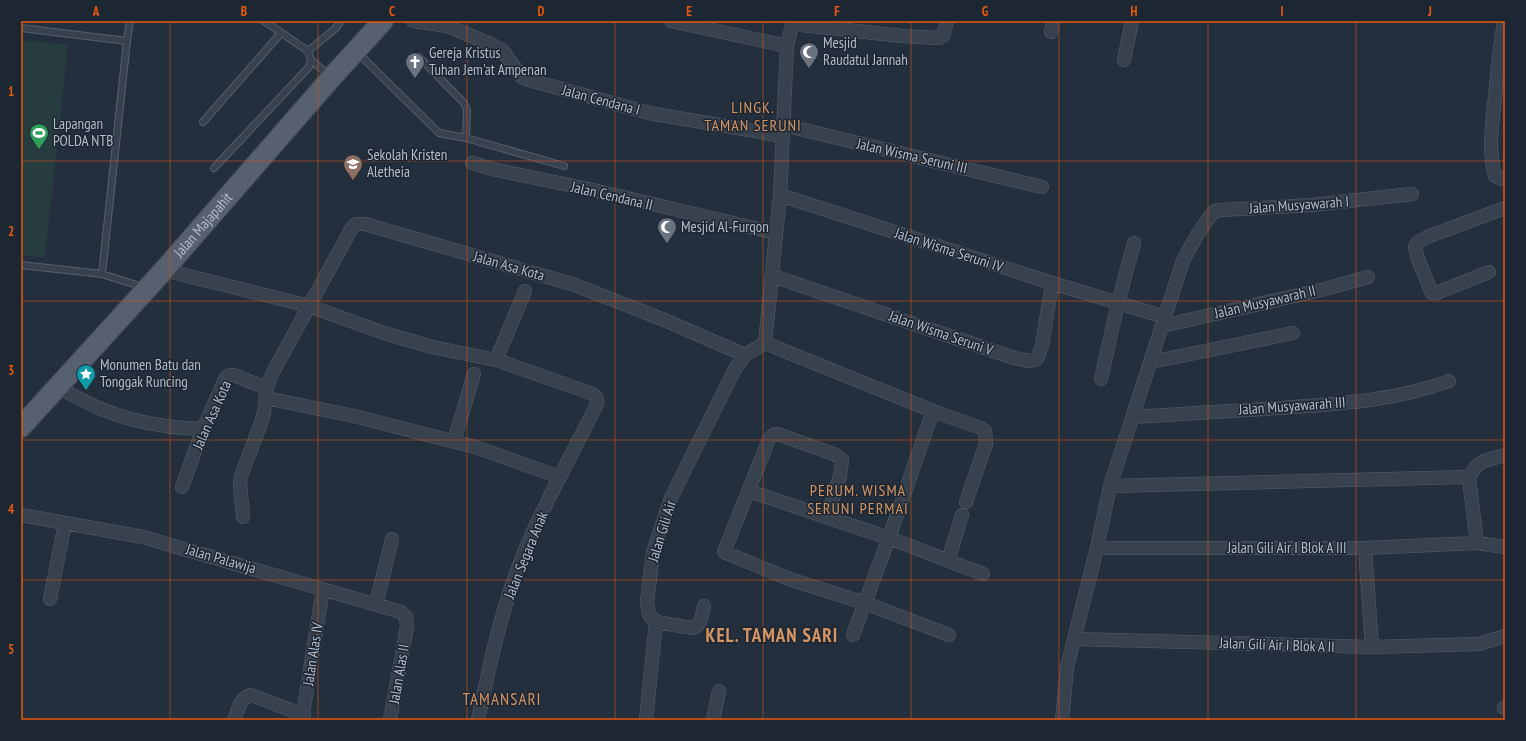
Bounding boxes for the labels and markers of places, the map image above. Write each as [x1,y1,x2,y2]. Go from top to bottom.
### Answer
place label: Mesjid Raudatul Jannah [823,33,908,69]
mosque icon: Mesjid Raudatul Jannah [798,41,820,69]
place label: Gereja Kristus Tuhan Jem'at Ampenan [429,43,546,79]
church icon: Gereja Kristus Tuhan Jem'at Ampenan [404,51,426,79]
place label: Lapangan POLDA NTB [53,114,113,150]
sports icon: Lapangan POLDA NTB [28,122,50,150]
place label: Sekolah Kristen Aletheia [367,145,447,181]
school or university icon: Sekolah Kristen Aletheia [342,153,364,181]
mosque icon: Mesjid Al-Furqon [656,216,678,244]
place label: Mesjid Al-Furqon [681,217,769,236]
place label: Monumen Batu dan Tonggak Runcing [100,355,201,391]
place icon: Monumen Batu dan Tonggak Runcing [75,363,97,391]

